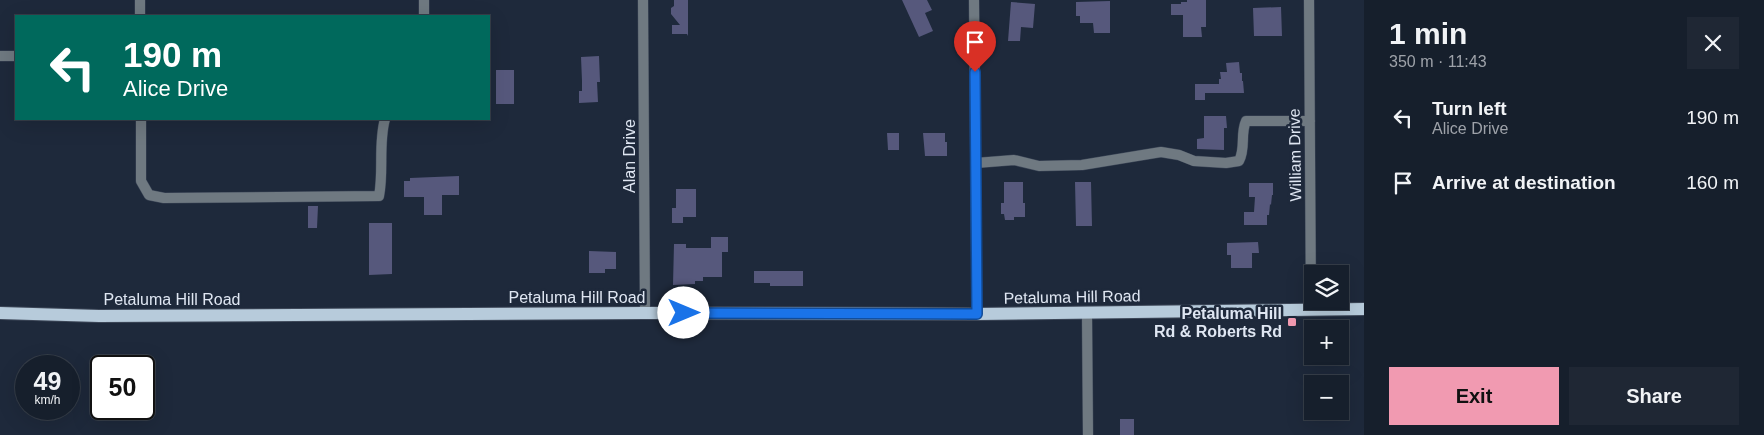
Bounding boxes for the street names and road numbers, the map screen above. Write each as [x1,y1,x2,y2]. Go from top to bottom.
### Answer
street label: William Drive [1286,108,1304,202]
street label: Alan Drive [621,119,638,193]
street label: Petaluma Hill Road [1003,287,1141,307]
street label: Petaluma Hill Road [509,289,645,306]
street label: Petaluma Hill Road [104,291,240,308]

